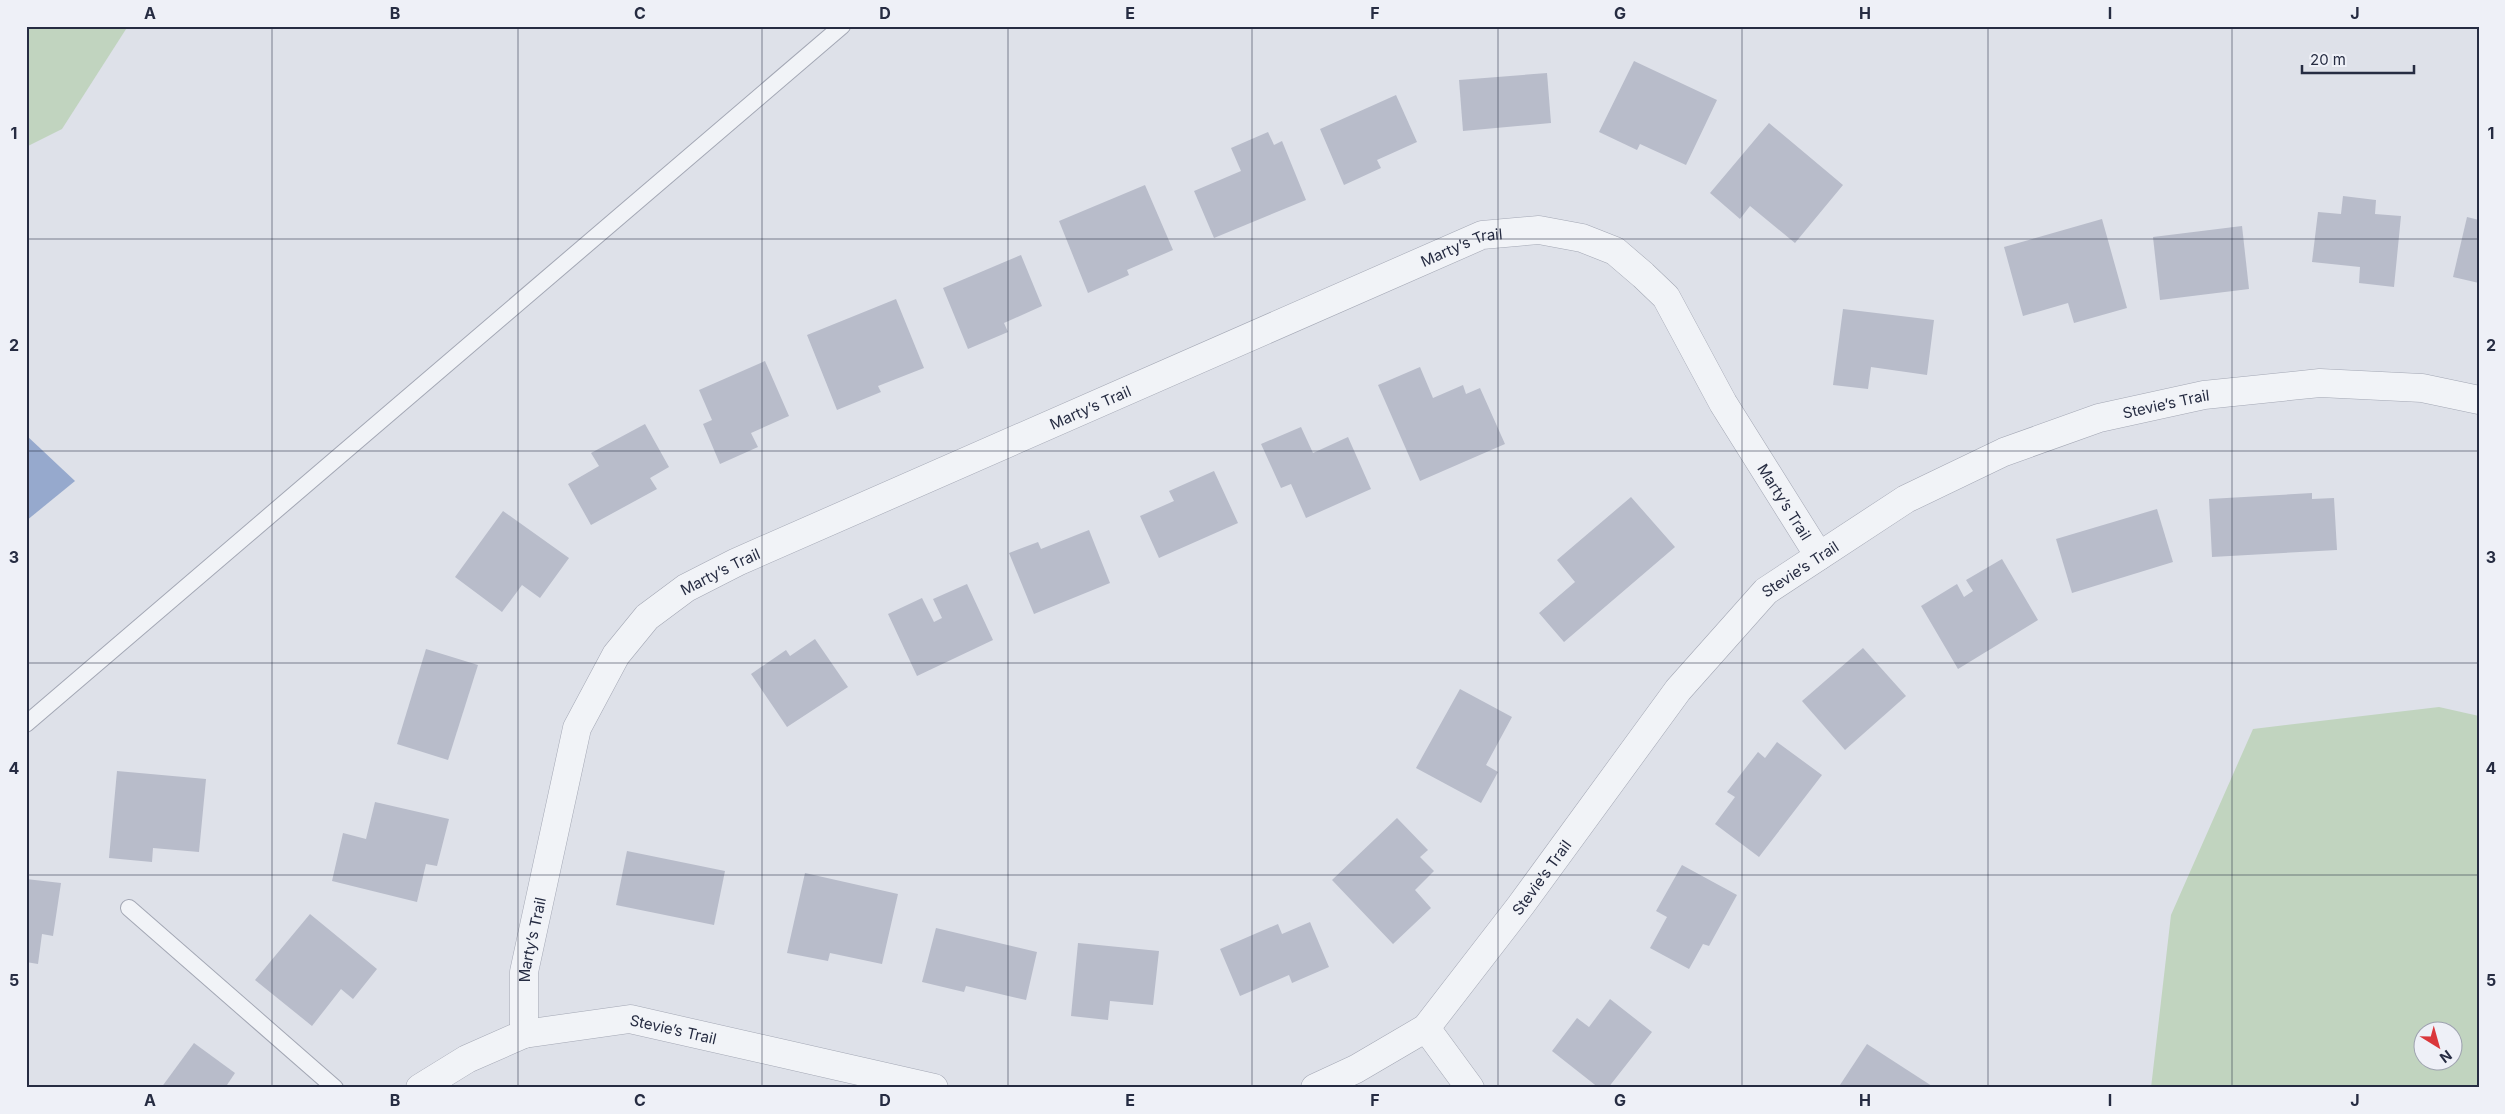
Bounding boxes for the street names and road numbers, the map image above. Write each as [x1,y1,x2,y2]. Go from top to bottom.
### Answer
street label: Marty’s Trail [1417,224,1503,270]
street label: Marty’s Trail [1047,381,1134,433]
street label: Stevie’s Trail [2121,385,2210,422]
street label: Marty’s Trail [1754,460,1816,543]
street label: Stevie’s Trail [1758,536,1842,601]
street label: Marty’s Trail [677,544,763,599]
street label: Stevie’s Trail [1507,836,1575,919]
street label: Marty’s Trail [515,895,549,982]
street label: Stevie’s Trail [628,1010,719,1048]

